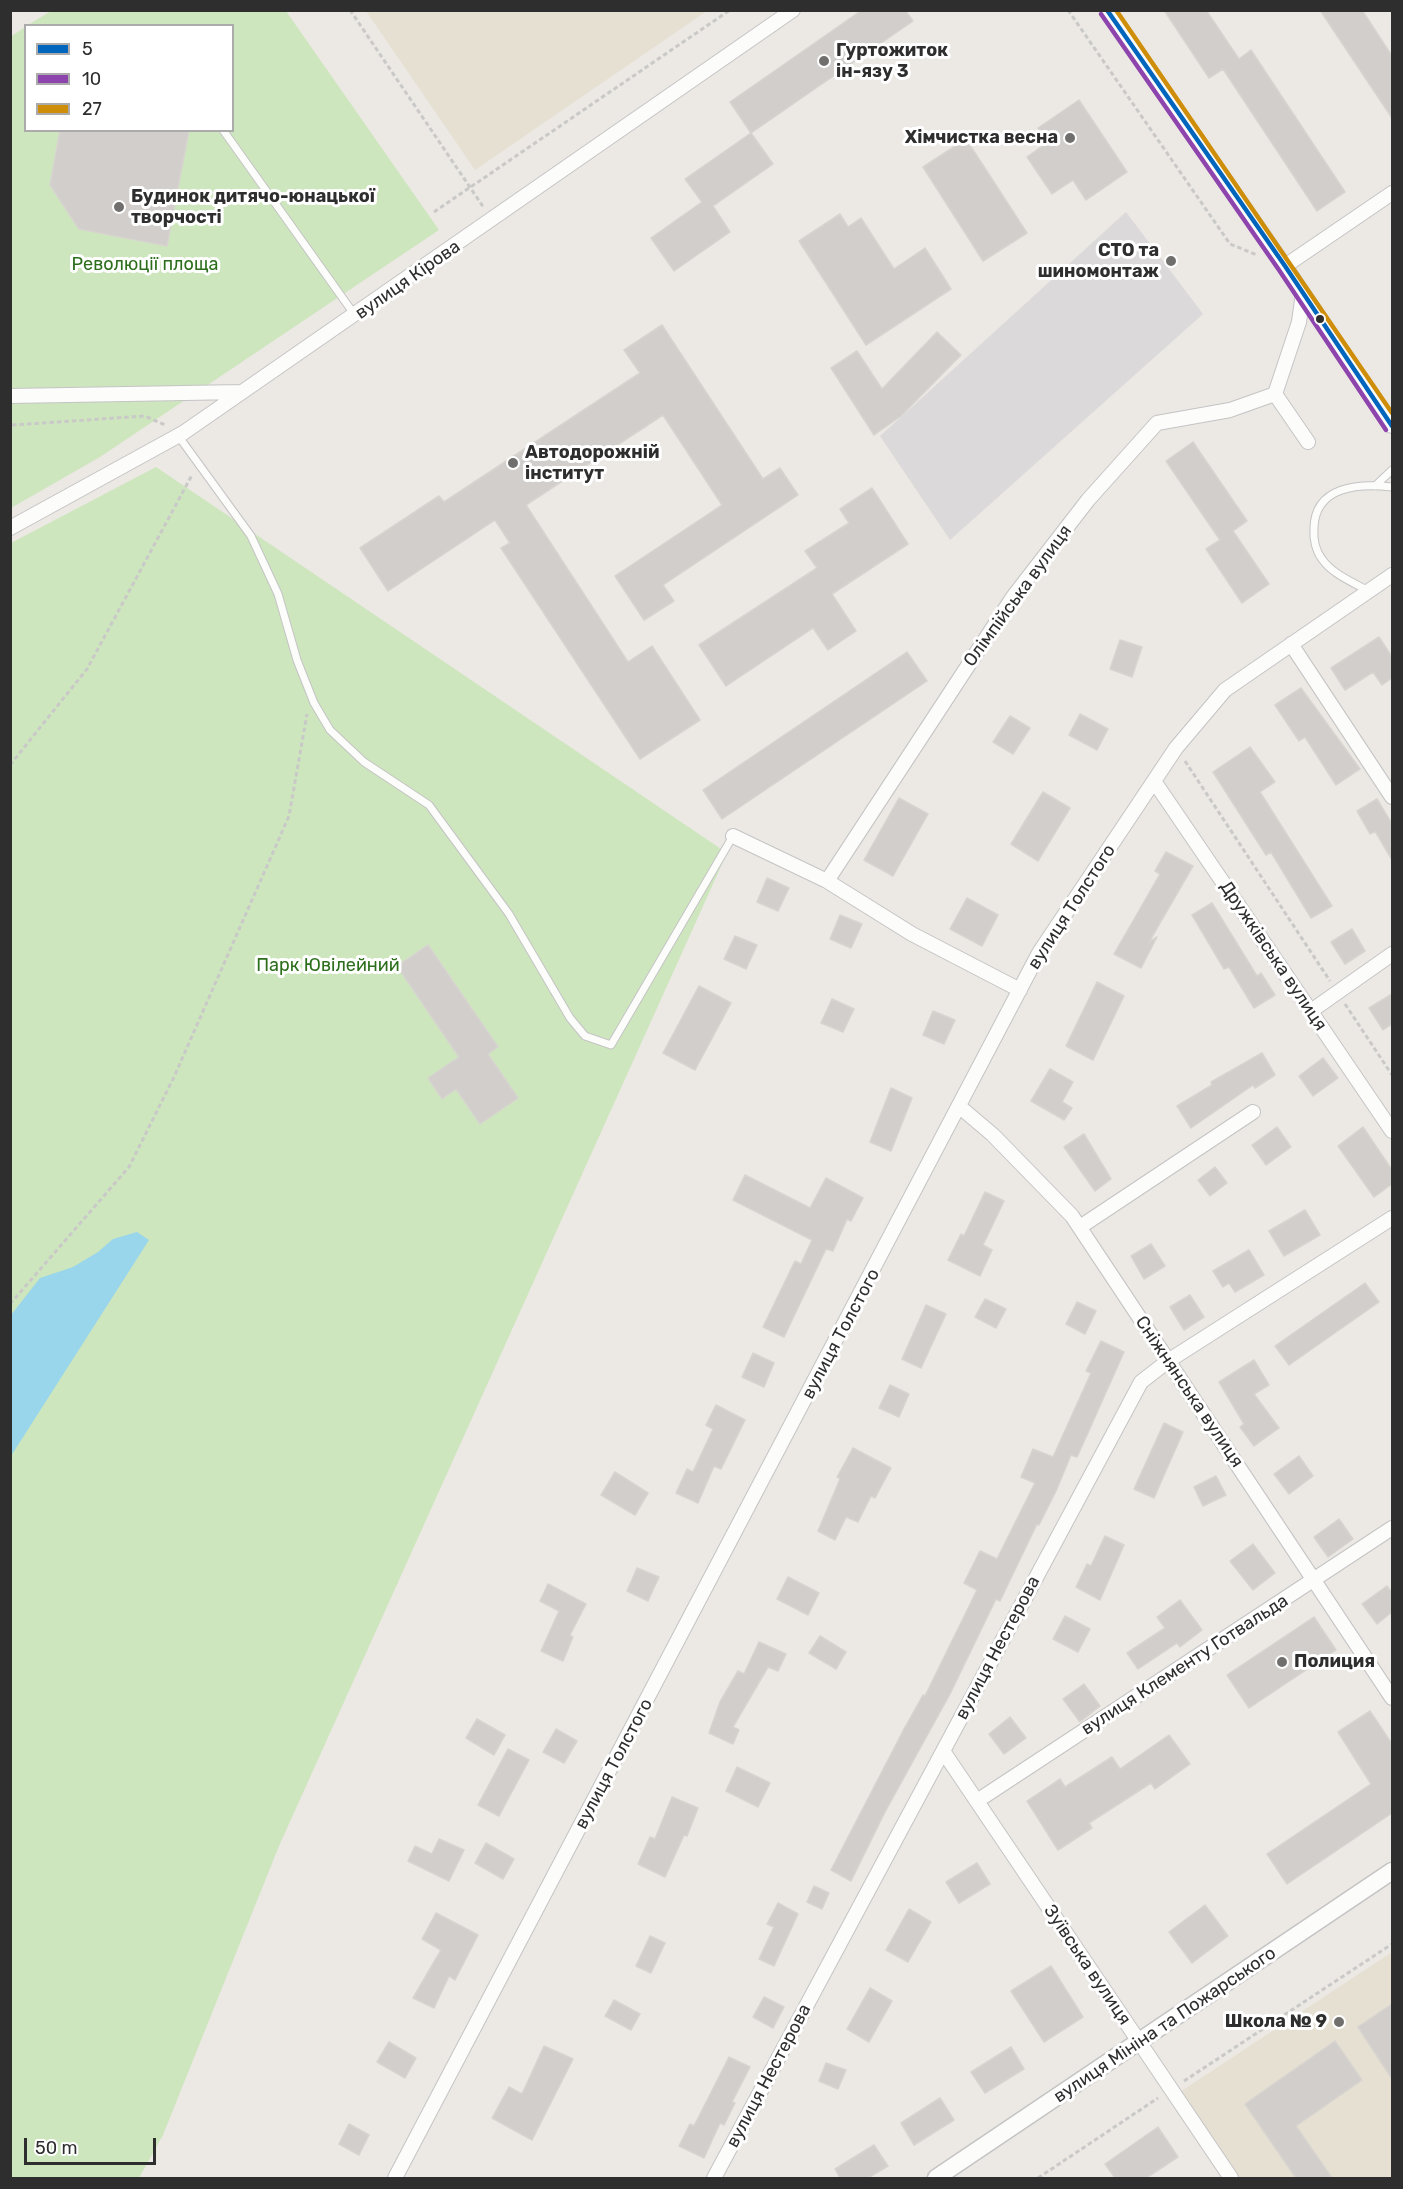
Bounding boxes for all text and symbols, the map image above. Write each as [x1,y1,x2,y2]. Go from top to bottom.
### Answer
legend [24,24,234,132]
text: 5 [82,38,93,60]
place label: Гуртожиток ін-язу 3 [836,40,948,82]
marker: Гуртожиток ін-язу 3 [817,54,831,68]
text: 10 [82,68,101,90]
text: 27 [82,98,102,120]
place label: Хімчистка весна [905,127,1058,149]
marker: Хімчистка весна [1063,131,1077,145]
place label: Будинок дитячо-юнацької творчості [131,186,375,228]
marker: Будинок дитячо-юнацької творчості [112,200,126,214]
street label: вулиця Кірова [351,236,465,324]
place label: СТО та шиномонтаж [1038,240,1159,282]
park label: Революції площа [72,254,218,276]
marker: СТО та шиномонтаж [1164,254,1178,268]
unlabelled marker [1314,313,1326,325]
place label: Автодорожній інститут [525,442,659,484]
marker: Автодорожній інститут [506,456,520,470]
street label: Олімпійська вулиця [959,521,1077,671]
street label: вулиця Толстого [1024,841,1120,973]
street label: Дружківська вулиця [1215,877,1331,1035]
park label: Парк Ювілейний [256,955,400,977]
street label: вулиця Толстого [798,1265,884,1403]
street label: Сніжнянська вулиця [1130,1312,1248,1472]
street label: вулиця Нестерова [951,1573,1045,1723]
street label: вулиця Клементу Готвальда [1078,1590,1292,1740]
place label: Полиция [1294,1651,1375,1673]
marker: Полиция [1275,1655,1289,1669]
street label: вулиця Толстого [571,1695,657,1833]
street label: Зуївська вулиця [1039,1901,1135,2029]
street label: вулиця Мініна та Пожарського [1050,1942,1280,2108]
street label: вулиця Нестерова [722,2001,816,2151]
place label: Школа № 9 [1225,2011,1327,2033]
marker: Школа № 9 [1332,2015,1346,2029]
scale bar [27,2126,159,2164]
text: 50 m [35,2137,78,2159]

